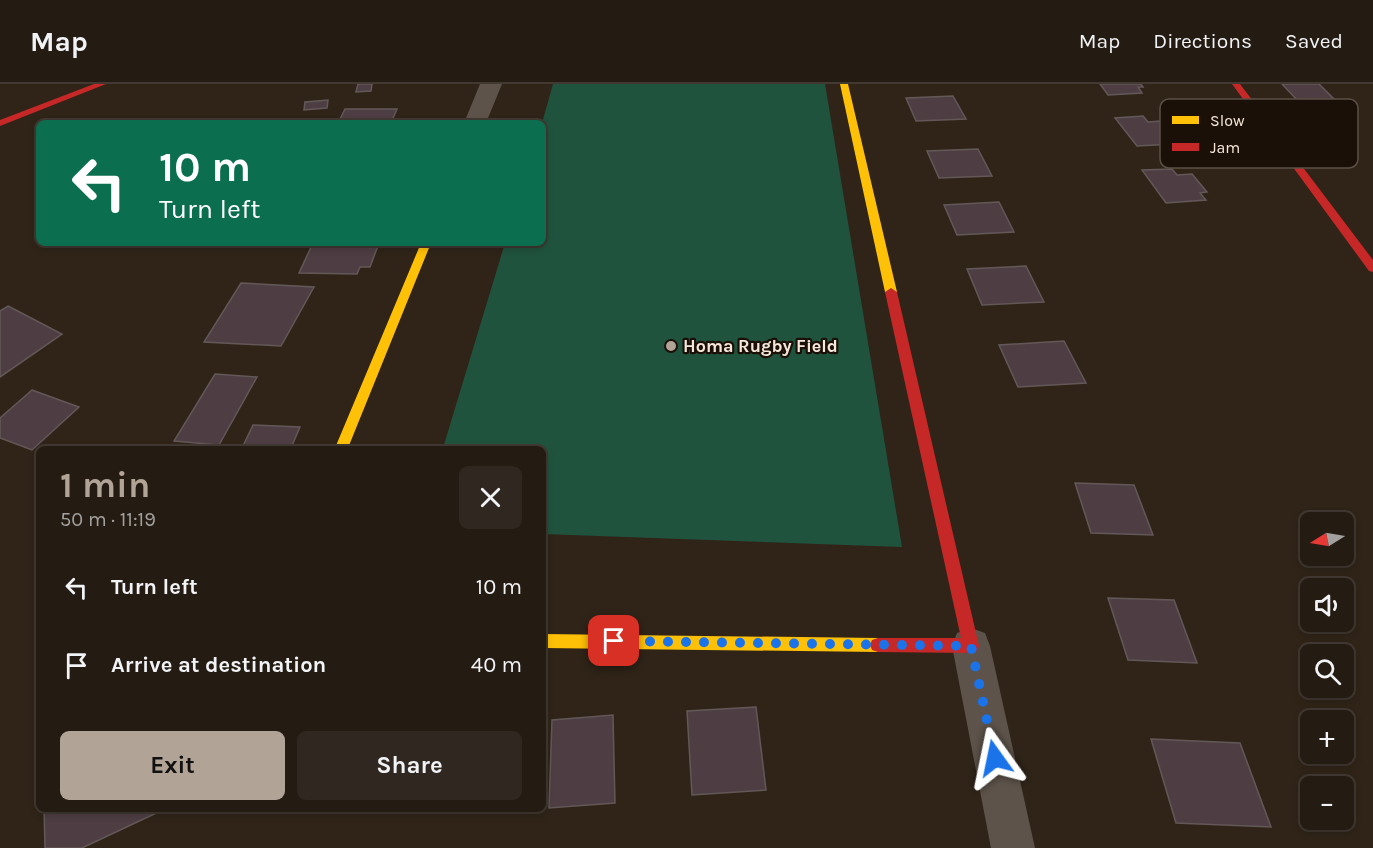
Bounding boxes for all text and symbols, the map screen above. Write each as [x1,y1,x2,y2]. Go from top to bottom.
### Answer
text: Map [30,25,88,58]
text: Map [1079,29,1120,53]
text: Directions [1153,29,1252,53]
text: Saved [1285,29,1343,53]
legend [1160,99,1358,168]
text: Slow [1210,111,1245,130]
text: Jam [1210,138,1240,157]
text: 10 m [159,142,251,192]
icon: left [60,144,138,222]
text: Turn left [159,193,260,225]
place label: Homa Rugby Field [683,335,838,357]
marker: Homa Rugby Field [664,339,678,353]
text: 1 min [60,464,150,506]
button: close [459,466,522,529]
text: 50 m · 11:19 [60,508,156,531]
north arrow [1300,512,1354,566]
map controls [1300,512,1354,830]
icon: left [60,571,93,604]
text: Turn left [111,574,198,600]
text: 10 m [476,574,522,600]
button: sound [1300,578,1354,632]
pin [588,615,639,666]
icon: arrive [597,624,630,657]
button: search [1300,644,1354,698]
icon: arrive [60,649,93,682]
text: Arrive at destination [111,652,326,678]
text: 40 m [471,652,522,678]
button: + [1300,710,1354,764]
position arrow [963,726,1027,790]
button: Exit [60,731,285,800]
button: Share [297,731,522,800]
button: − [1300,776,1354,830]

